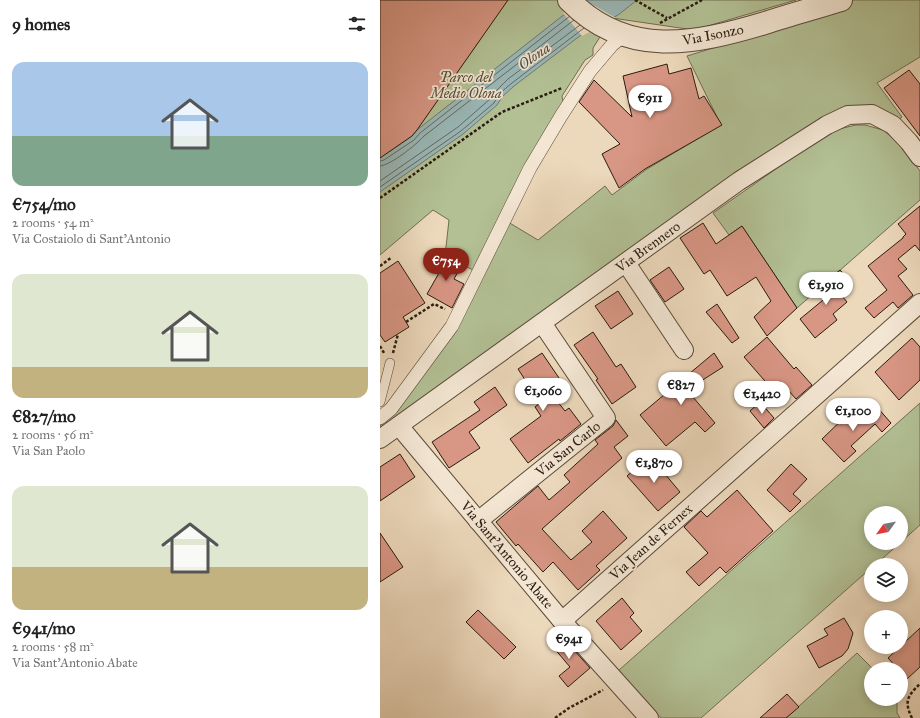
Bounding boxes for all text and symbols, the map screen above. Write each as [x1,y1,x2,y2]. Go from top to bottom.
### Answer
icon: filters [346,13,368,35]
text: 9 homes [12,14,70,35]
street label: Via Isonzo [680,21,745,49]
water label: Olona [514,39,554,73]
park label: Parco del Medio Olona [428,69,502,102]
pin: €911 [626,85,674,119]
icon: home [154,88,226,160]
text: €911 [637,90,663,106]
text: €754/mo [12,194,76,215]
text: 2 rooms · 54 m² [12,215,94,231]
street label: Via Brennero [611,218,684,277]
text: Via Costaiolo di Sant'Antonio [12,231,171,247]
pin: €754 [422,248,470,282]
text: €754 [432,253,460,269]
pin: €1,910 [793,272,859,306]
text: €1,910 [808,277,844,293]
icon: home [154,300,226,372]
pin: €827 [657,372,705,406]
text: €827 [667,377,695,393]
pin: €1,060 [510,378,576,412]
pin: €1,420 [729,381,795,415]
text: €1,060 [524,383,562,399]
text: €1,420 [743,386,781,402]
pin: €1,100 [820,398,886,432]
text: €1,100 [835,403,871,419]
text: €827/mo [12,406,76,427]
street label: Via San Carlo [531,418,604,481]
text: 2 rooms · 56 m² [12,427,94,443]
text: Via San Paolo [12,443,85,459]
pin: €1,870 [621,450,687,484]
text: €1,870 [635,455,673,471]
street label: Via Sant'Antonio Abate [456,497,557,612]
street label: Via Jean de Fernex [605,500,697,585]
north arrow [864,506,908,550]
map controls [864,506,908,706]
icon: home [154,512,226,584]
button: layers [864,558,908,602]
button: + [864,610,908,654]
text: €941/mo [12,618,75,639]
pin: €941 [545,626,593,660]
text: €941 [555,631,583,647]
text: 2 rooms · 58 m² [12,639,94,655]
text: Via Sant'Antonio Abate [12,655,138,671]
button: − [864,662,908,706]

